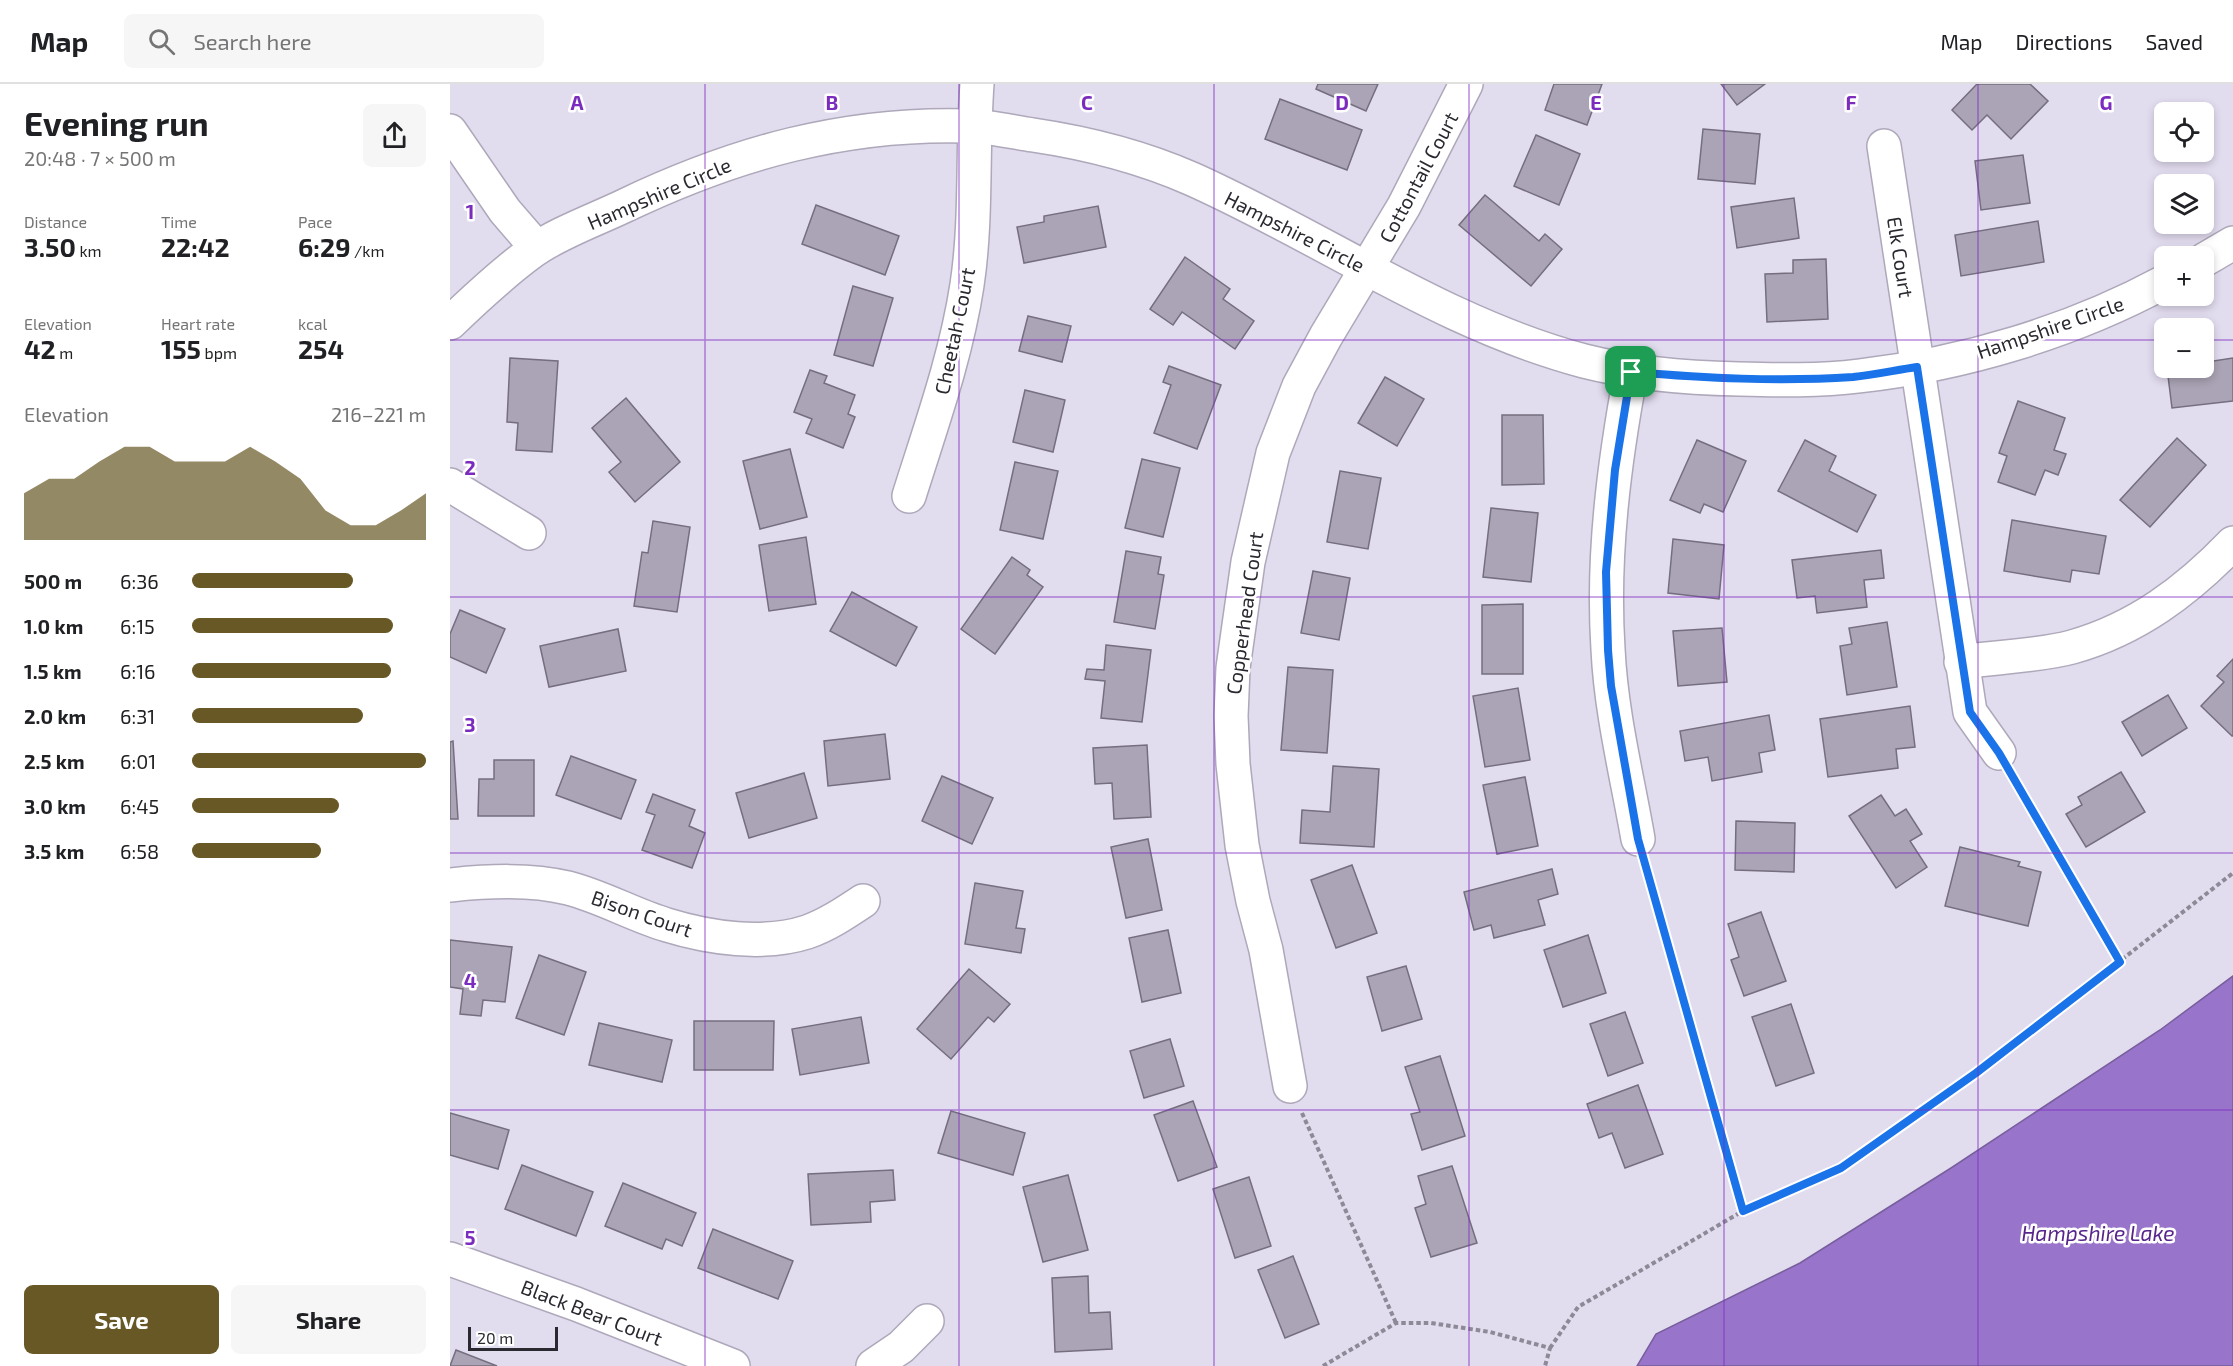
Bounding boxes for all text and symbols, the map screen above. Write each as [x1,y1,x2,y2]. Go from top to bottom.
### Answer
search box [124,14,544,68]
text: Map [30,24,88,58]
icon: search [145,25,178,58]
text: Search here [193,28,312,54]
text: Map [1940,29,1983,54]
text: Directions [2016,29,2112,54]
text: Saved [2145,29,2203,54]
text: A [570,90,584,114]
text: B [826,90,838,114]
text: C [1081,90,1093,114]
text: D [1335,90,1349,114]
text: E [1590,90,1602,114]
text: F [1845,90,1857,114]
text: G [2100,90,2112,114]
map controls [2154,102,2214,378]
button: locate [2154,102,2214,162]
text: Evening run [24,103,209,143]
button: share [363,104,426,167]
street label: Cottontail Court [1374,107,1463,246]
text: 20:48 · 7 × 500 m [24,146,176,170]
street label: Hampshire Circle [584,152,734,234]
button: layers [2154,174,2214,234]
street label: Hampshire Circle [1221,185,1369,277]
text: 1 [466,199,474,223]
text: Distance [24,212,87,231]
text: Time [161,212,197,231]
text: Pace [298,212,332,231]
street label: Elk Court [1883,215,1919,299]
text: 3.50 [24,231,76,262]
text: 22:42 [161,231,230,262]
text: 6:29 [298,231,350,262]
text: km [76,241,102,260]
text: /km [350,241,384,260]
button: + [2154,246,2214,306]
street label: Cheetah Court [929,265,979,397]
street label: Hampshire Circle [1973,291,2127,363]
text: Elevation [24,314,92,333]
text: Heart rate [161,314,235,333]
text: kcal [298,314,327,333]
button: − [2154,318,2214,378]
text: 42 [24,333,56,364]
text: 155 [161,333,201,364]
text: 254 [298,333,344,364]
text: m [56,343,73,362]
text: bpm [201,343,237,362]
pin [1605,346,1656,397]
icon: arrive [1614,355,1647,388]
text: Elevation [24,402,109,426]
text: 216–221 m [331,402,426,426]
text: 2 [464,455,476,479]
street label: Copperhead Court [1221,530,1267,696]
text: 500 m [24,569,82,593]
text: 6:36 [120,569,159,593]
text: 1.0 km [24,614,83,638]
text: 6:15 [120,614,155,638]
text: 1.5 km [24,659,82,683]
text: 6:16 [120,659,156,683]
text: 2.0 km [24,704,86,728]
text: 6:31 [120,704,155,728]
text: 3 [464,712,476,736]
text: 2.5 km [24,749,85,773]
text: 6:01 [120,749,156,773]
text: 3.0 km [24,794,86,818]
text: 6:45 [120,794,159,818]
text: 3.5 km [24,839,84,863]
text: 6:58 [120,839,159,863]
street label: Bison Court [589,885,696,942]
text: 4 [464,968,477,992]
water label: Hampshire Lake [2021,1220,2175,1245]
text: 5 [464,1225,476,1249]
street label: Black Bear Court [518,1274,666,1350]
button: Save [24,1285,219,1354]
button: Share [231,1285,426,1354]
scale bar [468,1324,558,1352]
text: 20 m [477,1328,513,1347]

